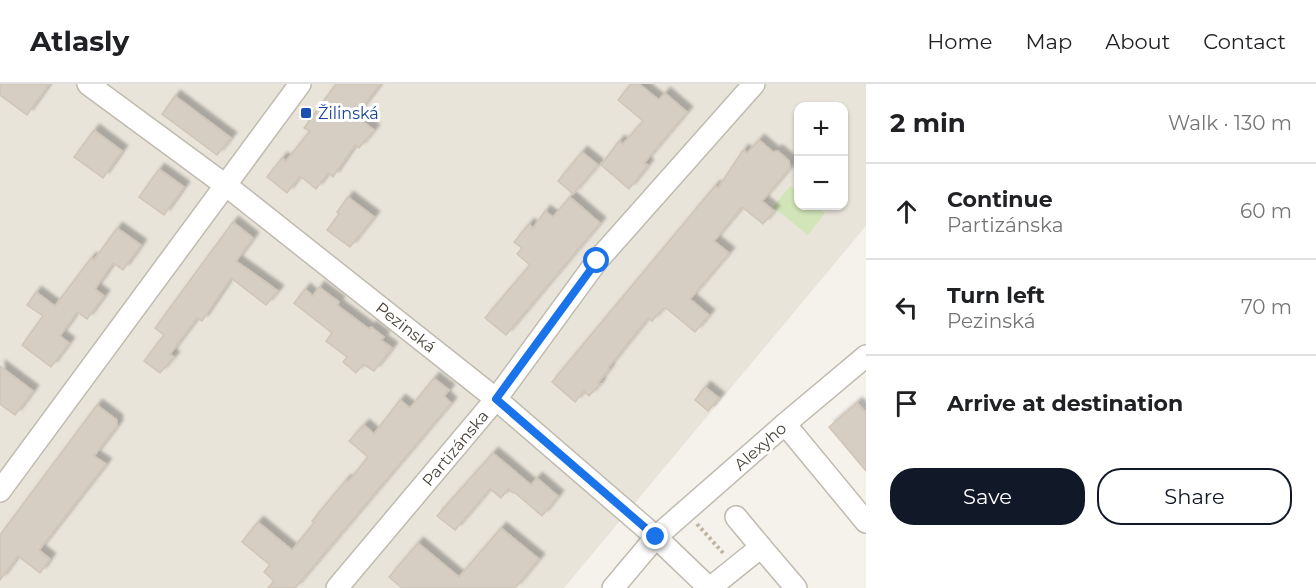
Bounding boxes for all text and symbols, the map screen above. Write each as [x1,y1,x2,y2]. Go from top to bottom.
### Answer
text: Atlasly [30,24,129,58]
text: Home [927,29,992,54]
text: Map [1025,29,1072,54]
text: About [1105,29,1170,54]
text: Contact [1203,29,1286,54]
map controls [794,102,848,210]
button: + [794,102,848,156]
place label: Žilinská [318,104,379,123]
marker: Žilinská [299,106,313,120]
text: 2 min [890,107,966,139]
text: Walk · 130 m [1168,111,1292,135]
button: − [794,156,848,210]
text: Continue [947,186,1053,213]
icon: ahead [890,195,923,228]
text: 60 m [1240,199,1292,223]
text: Partizánska [947,213,1064,237]
route start [583,247,609,273]
text: Turn left [947,282,1045,309]
icon: left [890,291,923,324]
text: 70 m [1241,295,1292,319]
street label: Pezinská [372,298,439,357]
text: Pezinská [947,309,1036,333]
icon: arrive [890,387,923,420]
text: Arrive at destination [947,390,1183,417]
street label: Partizánska [418,407,493,490]
street label: Alexyho [730,419,790,474]
button: Save [890,468,1085,525]
button: Share [1097,468,1292,525]
route end [642,523,668,549]

